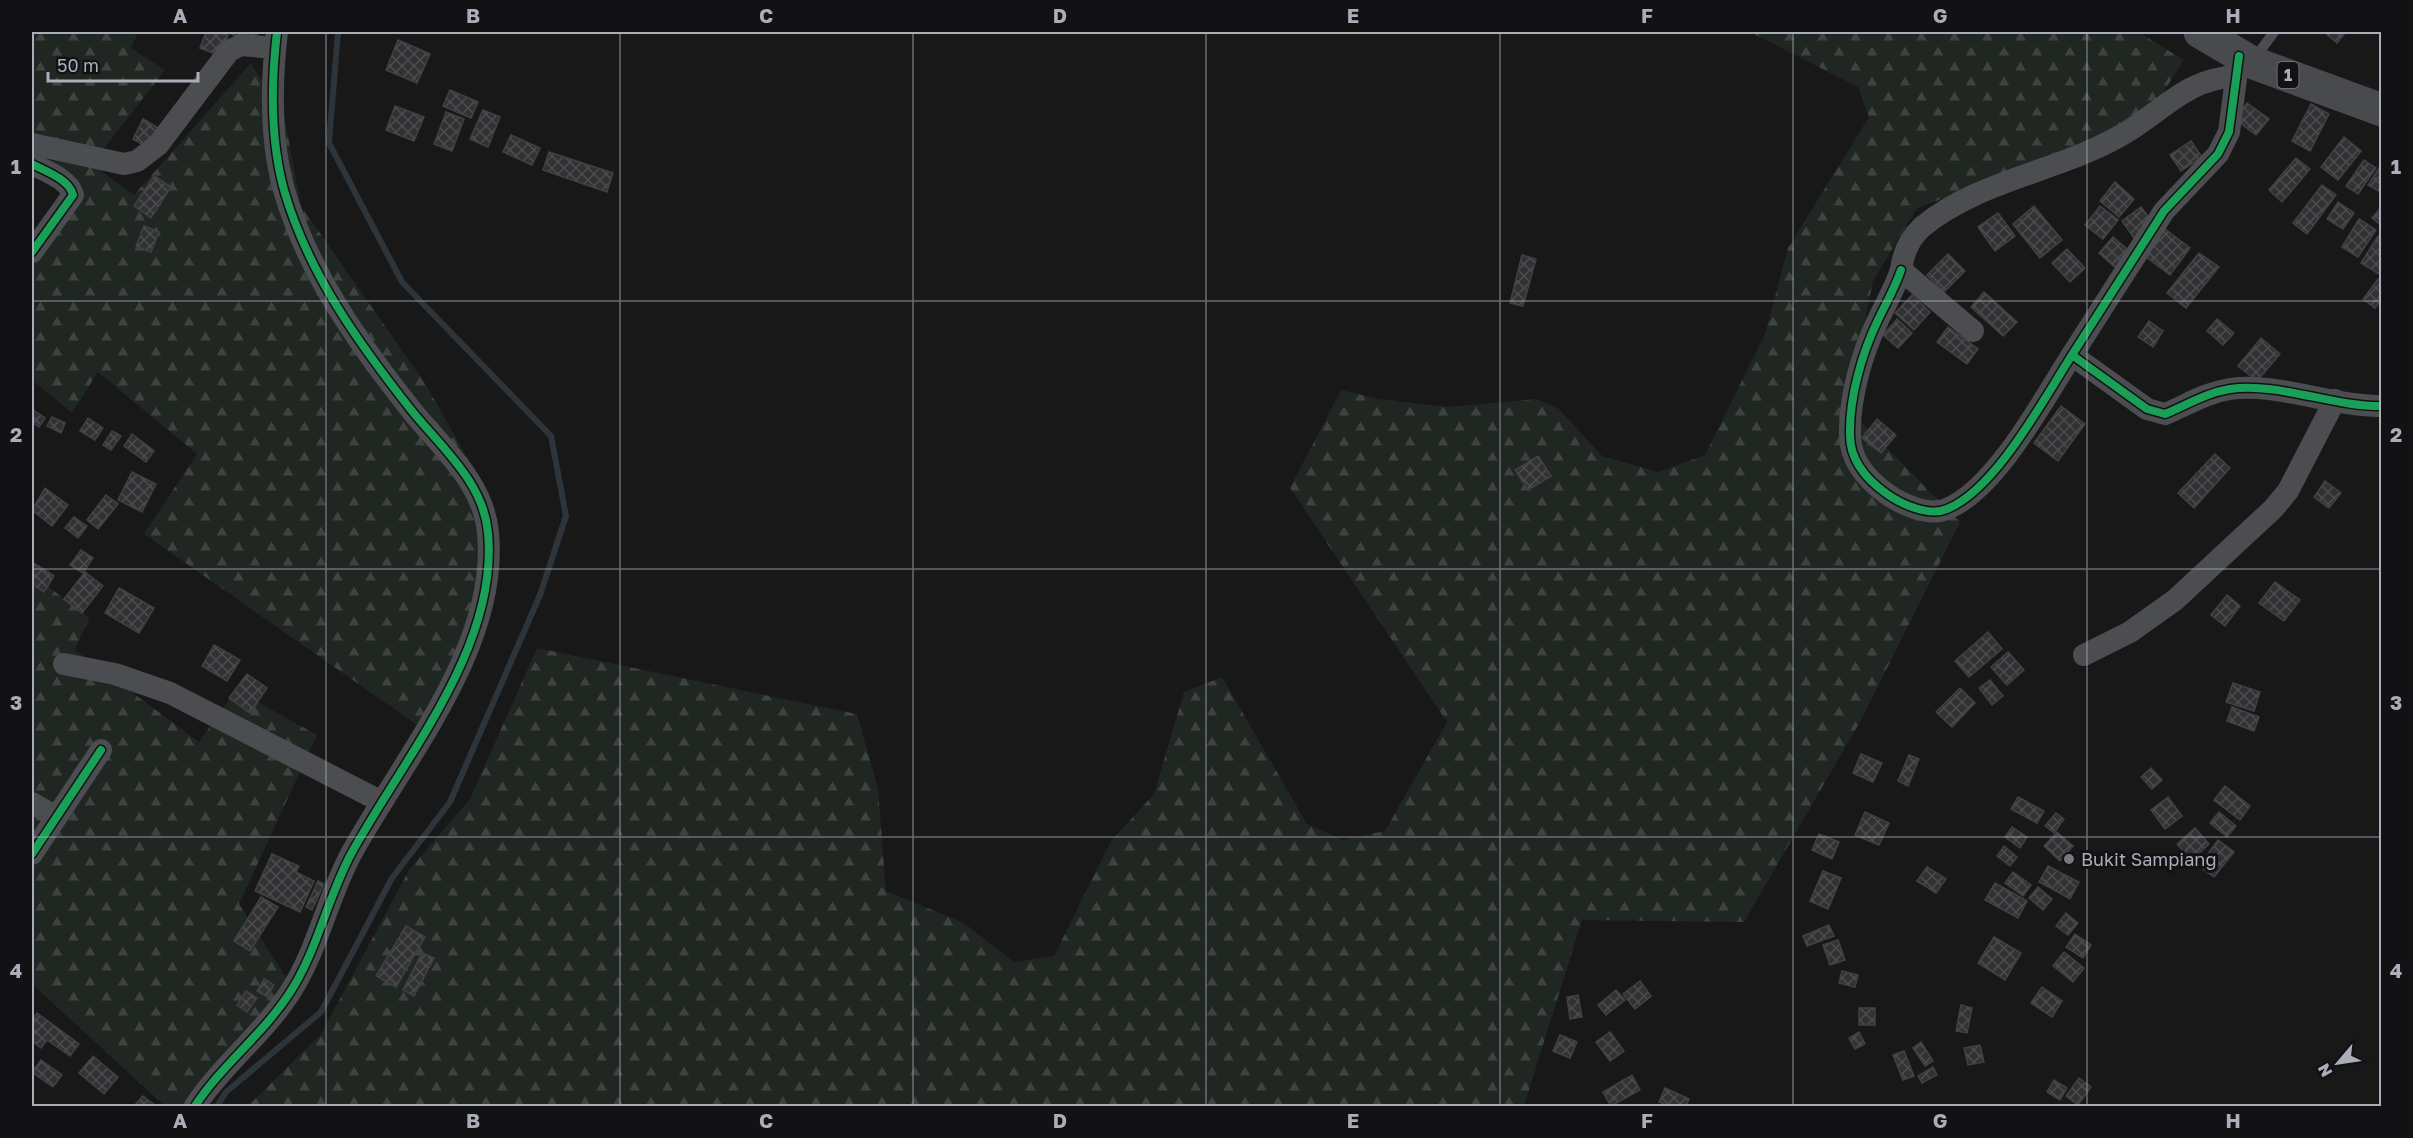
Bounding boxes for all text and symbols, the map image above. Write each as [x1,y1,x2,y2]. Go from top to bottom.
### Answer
text: A [173,3,187,27]
text: B [466,3,480,27]
text: C [759,3,773,27]
text: D [1053,3,1067,27]
text: E [1347,3,1359,27]
text: F [1641,3,1653,27]
text: G [1933,3,1947,27]
text: H [2225,3,2241,27]
scale bar [48,45,198,83]
text: 50 m [57,54,99,76]
road number: 1 [2278,62,2298,88]
text: 1 [11,154,21,178]
text: 1 [2391,154,2401,178]
text: 2 [10,422,22,446]
text: 2 [2390,422,2402,446]
text: 3 [10,690,22,714]
text: 3 [2390,690,2402,714]
place label: Bukit Sampiang [2081,848,2216,870]
marker: Bukit Sampiang [2062,852,2076,866]
text: 4 [10,958,22,982]
text: 4 [2390,958,2402,982]
north arrow [2308,1033,2368,1093]
text: N [2313,1060,2337,1080]
text: A [173,1108,187,1132]
text: B [466,1108,480,1132]
text: C [759,1108,773,1132]
text: D [1053,1108,1067,1132]
text: E [1347,1108,1359,1132]
text: F [1641,1108,1653,1132]
text: G [1933,1108,1947,1132]
text: H [2225,1108,2241,1132]

